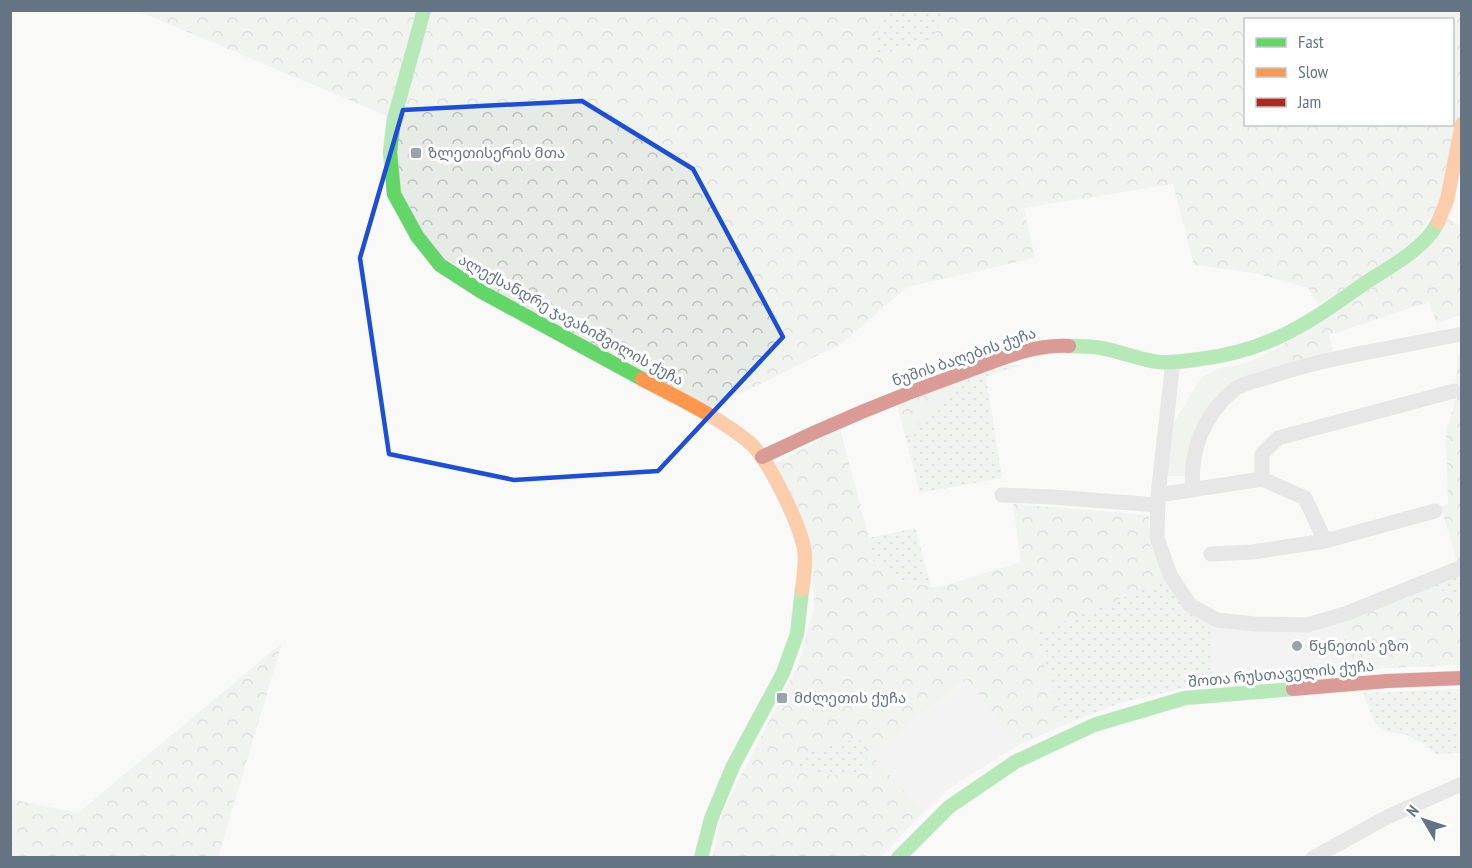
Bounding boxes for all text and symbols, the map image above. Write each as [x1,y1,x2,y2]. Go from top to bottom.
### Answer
legend [1244,18,1454,126]
text: Fast [1298,30,1324,53]
text: Slow [1298,60,1329,83]
text: Jam [1297,90,1321,113]
place label: ზლეთისერის მთა [428,143,565,162]
marker: ზლეთისერის მთა [409,146,423,160]
street label: ალექსანდრე ჯავახიშვილის ქუჩა [455,250,687,390]
street label: ნუშის ბაღების ქუჩა [889,323,1038,390]
place label: წყნეთის ეზო [1309,636,1409,655]
marker: წყნეთის ეზო [1290,639,1304,653]
street label: შოთა რუსთაველის ქუჩა [1187,656,1375,691]
place label: მძლეთის ქუჩა [794,688,906,707]
marker: მძლეთის ქუჩა [775,691,789,705]
north arrow [1394,790,1454,850]
text: N [1402,801,1423,820]

